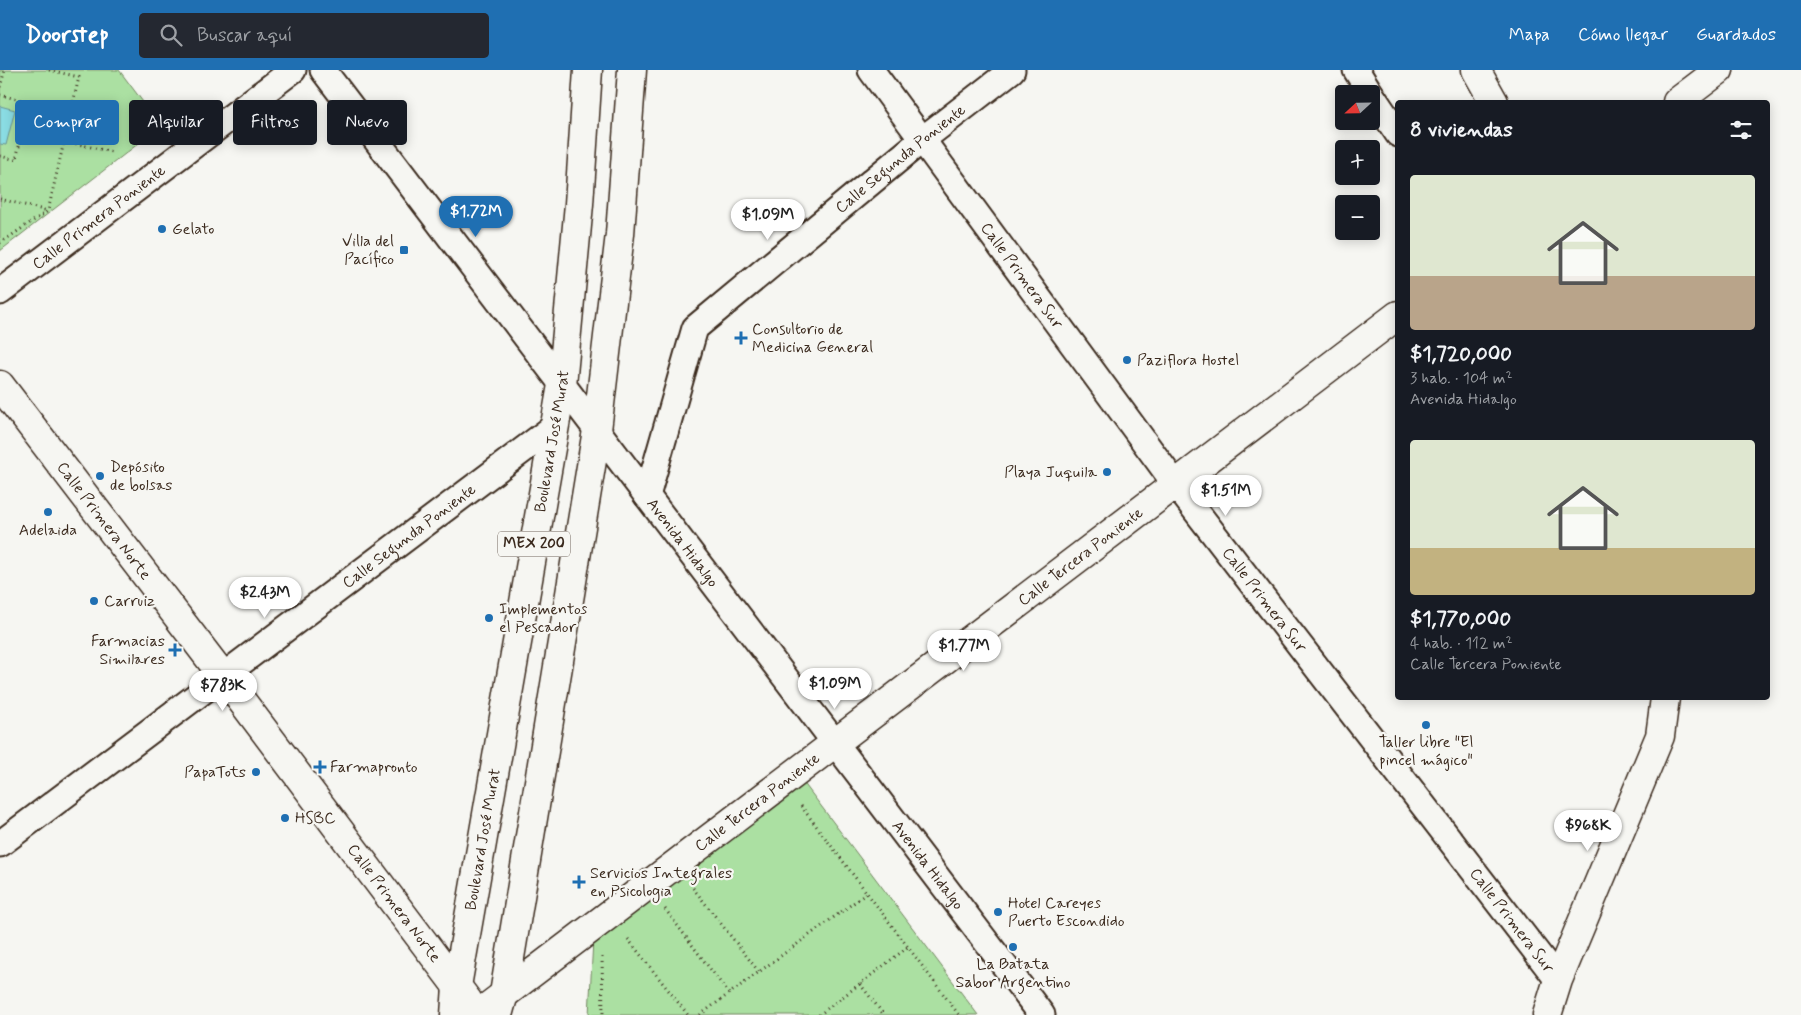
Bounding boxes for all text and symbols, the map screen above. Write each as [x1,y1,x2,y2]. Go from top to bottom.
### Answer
search box [139,13,489,58]
text: Doorstep [25,20,109,51]
icon: search [157,21,185,49]
text: Buscar aquí [197,23,292,48]
text: Mapa [1509,23,1550,47]
text: Cómo llegar [1578,23,1668,47]
text: Guardados [1696,23,1776,47]
north arrow [1335,85,1380,130]
map controls [1335,85,1380,240]
street label: Calle Segunda Poniente [831,99,970,218]
chip: Comprar [15,100,119,145]
chip: Alquilar [129,100,223,145]
chip: Filtros [233,100,317,145]
chip: Nuevo [327,100,407,145]
text: 8 viviendas [1410,116,1513,144]
icon: filters [1727,116,1755,144]
button: + [1335,140,1380,185]
street label: Calle Primera Poniente [28,159,170,275]
button: − [1335,195,1380,240]
pin: $1.72M [435,196,517,238]
pin: $1.09M [727,198,809,241]
text: $1.72M [450,201,502,222]
text: $1.09M [742,204,794,225]
icon: home [1538,208,1628,298]
street label: Calle Primera Sur [976,218,1068,333]
place label: Gelato [172,219,214,240]
marker: Gelato [156,223,168,235]
place label: Villa del Pacífico [342,231,394,270]
marker: Villa del Pacífico [398,244,410,256]
place label: Consultorio de Medicina General [752,319,873,358]
marker: Consultorio de Medicina General [734,331,748,345]
text: $1,720,000 [1410,340,1512,368]
place label: Paziflora Hostel [1137,350,1239,371]
marker: Paziflora Hostel [1121,354,1133,366]
text: 3 hab. · 104 m² [1410,368,1513,389]
street label: Boulevard José Murat [529,369,574,514]
text: Avenida Hidalgo [1410,389,1517,410]
street label: Calle Primera Norte [52,457,156,584]
place label: Depósito de bolsas [110,457,172,496]
place label: Playa Juquila [1004,462,1097,483]
marker: Playa Juquila [1101,466,1113,478]
marker: Depósito de bolsas [94,470,106,482]
icon: home [1538,473,1628,563]
pin: $1.51M [1185,474,1267,517]
street label: Calle Segunda Poniente [338,478,480,593]
text: $1.51M [1201,480,1251,501]
street label: Avenida Hidalgo [642,494,723,592]
street label: Calle Tercera Poniente [1014,502,1148,611]
marker: Adelaida [42,506,54,518]
place label: Adelaida [19,520,77,541]
road number: MEX 200 [498,532,570,556]
street label: Calle Primera Sur [1217,543,1312,657]
pin: $2.43M [224,576,306,619]
text: $2.43M [240,582,290,603]
place label: Carruiz [104,591,155,612]
marker: Carruiz [88,595,100,607]
place label: Implementos el Pescador [499,599,587,638]
text: $1,770,000 [1410,605,1511,633]
marker: Implementos el Pescador [483,612,495,624]
pin: $1.77M [923,630,1005,672]
place label: Farmacias Similares [91,631,165,670]
text: 4 hab. · 112 m² [1410,633,1513,654]
text: $1.77M [938,635,990,656]
marker: Farmacias Similares [169,644,181,656]
text: Calle Tercera Poniente [1410,654,1562,675]
pin: $1.09M [794,668,876,710]
pin: $783K [188,670,258,712]
text: $1.09M [809,673,861,694]
text: $783K [200,675,246,696]
marker: Taller libre "El pincel mágico" [1420,719,1432,731]
place label: Taller libre "El pincel mágico" [1379,732,1473,771]
street label: Calle Tercera Poniente [690,747,824,856]
place label: Farmapronto [330,757,418,778]
marker: Farmapronto [314,761,326,773]
place label: PapaTots [184,762,246,783]
marker: PapaTots [250,766,262,778]
street label: Boulevard José Murat [460,766,505,912]
place label: HSBC [295,808,336,829]
pin: $968K [1553,810,1623,852]
marker: HSBC [279,812,291,824]
text: $968K [1565,815,1611,836]
street label: Avenida Hidalgo [887,816,969,914]
street label: Calle Primera Norte [343,839,446,967]
place label: Servicios Integrales en Psicologia [590,863,732,903]
street label: Calle Primera Sur [1465,864,1560,978]
marker: Servicios Integrales en Psicologia [572,875,586,889]
place label: Hotel Careyes Puerto Escondido [1008,893,1125,932]
marker: Hotel Careyes Puerto Escondido [992,906,1004,918]
marker: La Batata Sabor Argentino [1007,941,1019,953]
place label: La Batata Sabor Argentino [956,954,1071,994]

